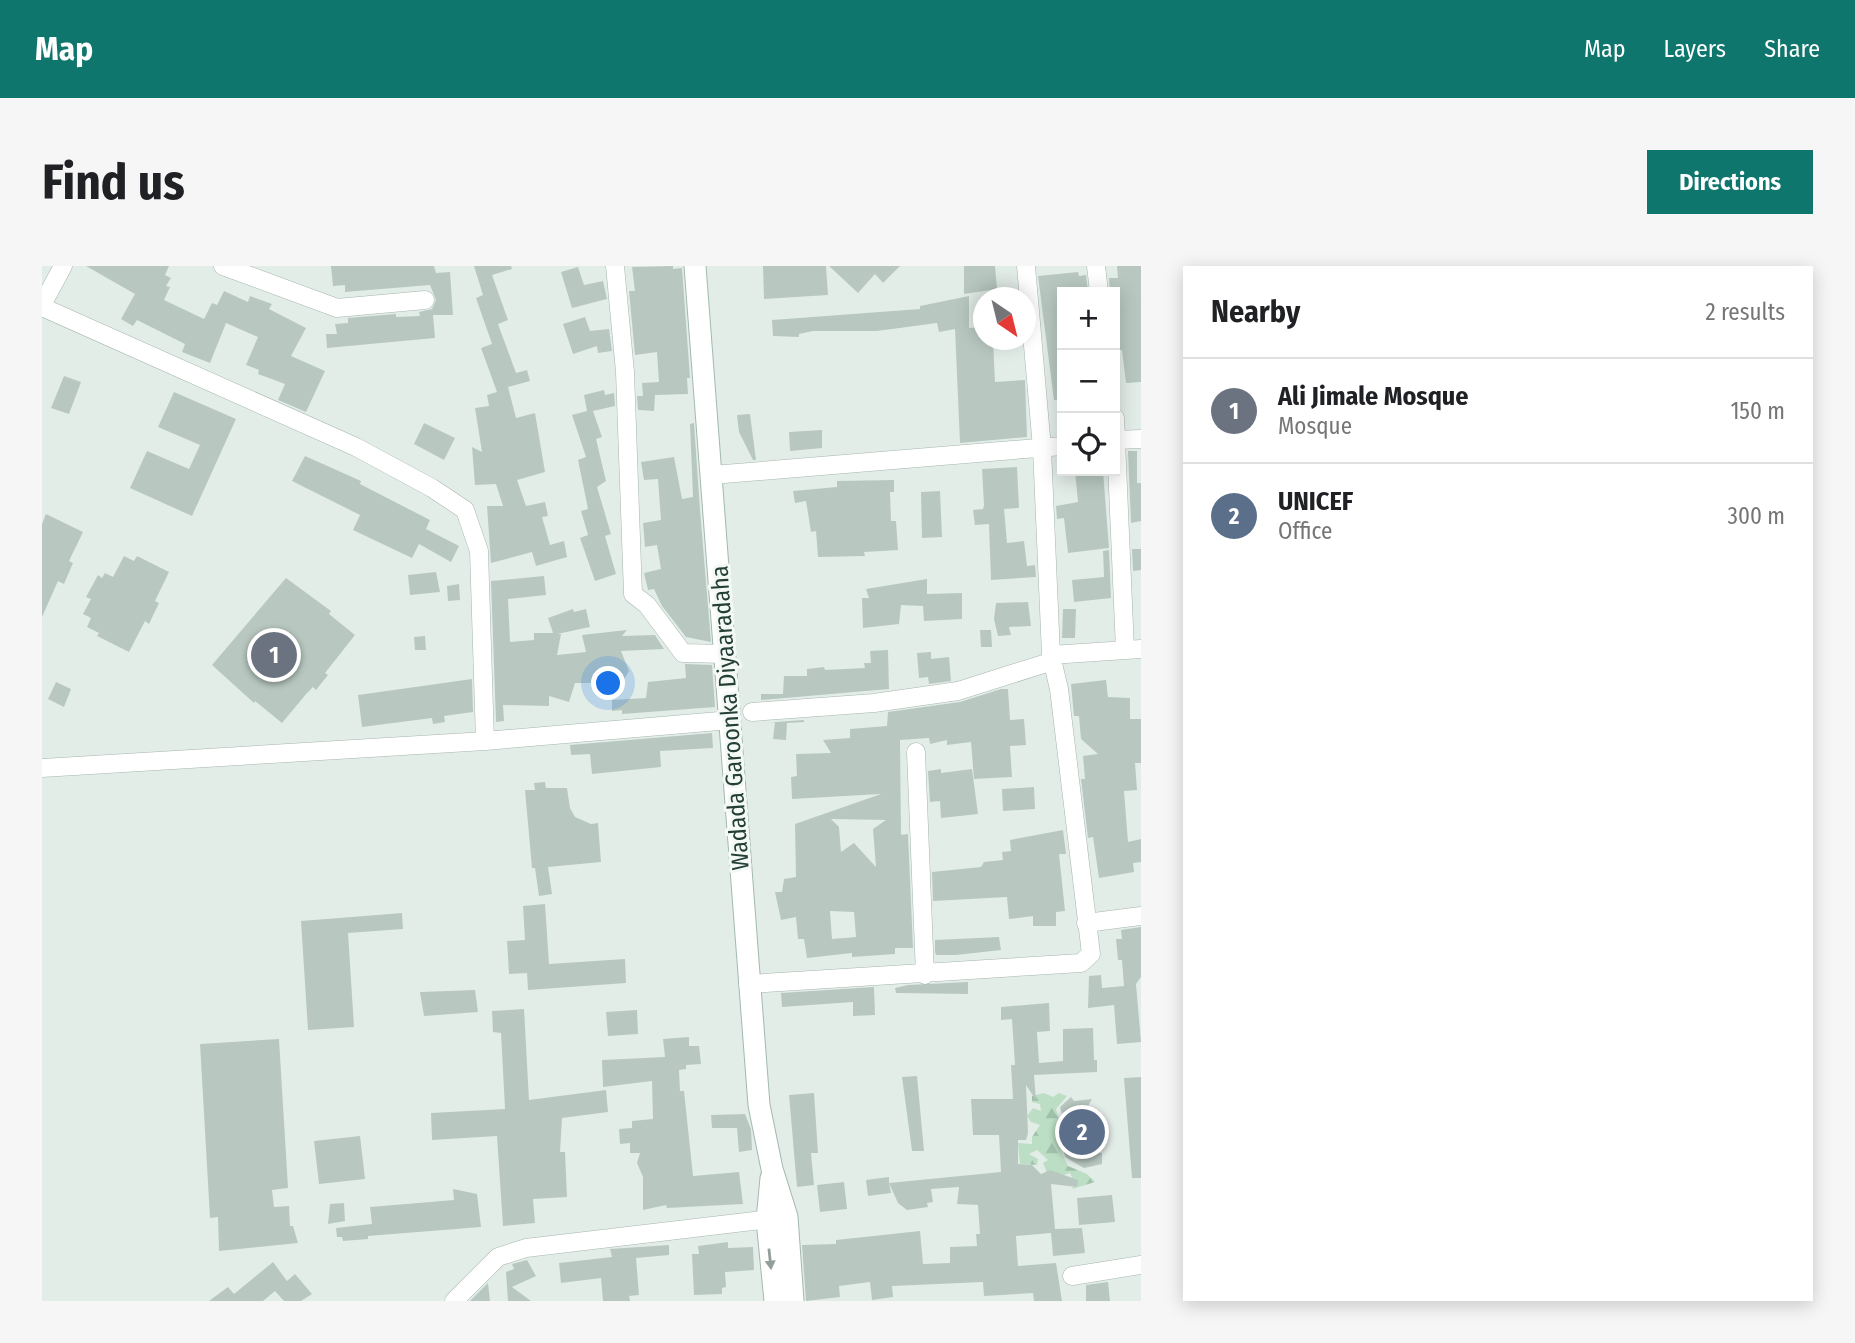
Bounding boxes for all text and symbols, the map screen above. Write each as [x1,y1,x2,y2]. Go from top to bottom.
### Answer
text: Map [35,29,93,69]
text: Map [1584,35,1626,63]
text: Layers [1664,35,1726,63]
text: Share [1764,35,1820,63]
button: Directions [1647,150,1813,214]
text: Find us [42,153,185,212]
north arrow [973,287,1036,350]
map controls [1057,287,1120,476]
button: + [1057,287,1120,350]
text: Nearby [1211,294,1300,330]
text: 2 results [1705,298,1785,326]
button: − [1057,350,1120,413]
text: Ali Jimale Mosque [1278,381,1469,412]
text: 1 [1229,397,1239,425]
text: 150 m [1730,397,1785,425]
text: Mosque [1278,412,1352,440]
button: locate [1057,413,1120,476]
text: UNICEF [1278,486,1353,517]
text: 2 [1229,502,1239,530]
text: 300 m [1728,502,1785,530]
text: Office [1278,517,1332,545]
street label: Wadada Garoonka Diyaaradaha [705,565,755,871]
pin: 1 [251,629,297,681]
your location [591,666,625,700]
pin: 2 [1059,1106,1105,1158]
one-way arrow [765,1248,776,1270]

